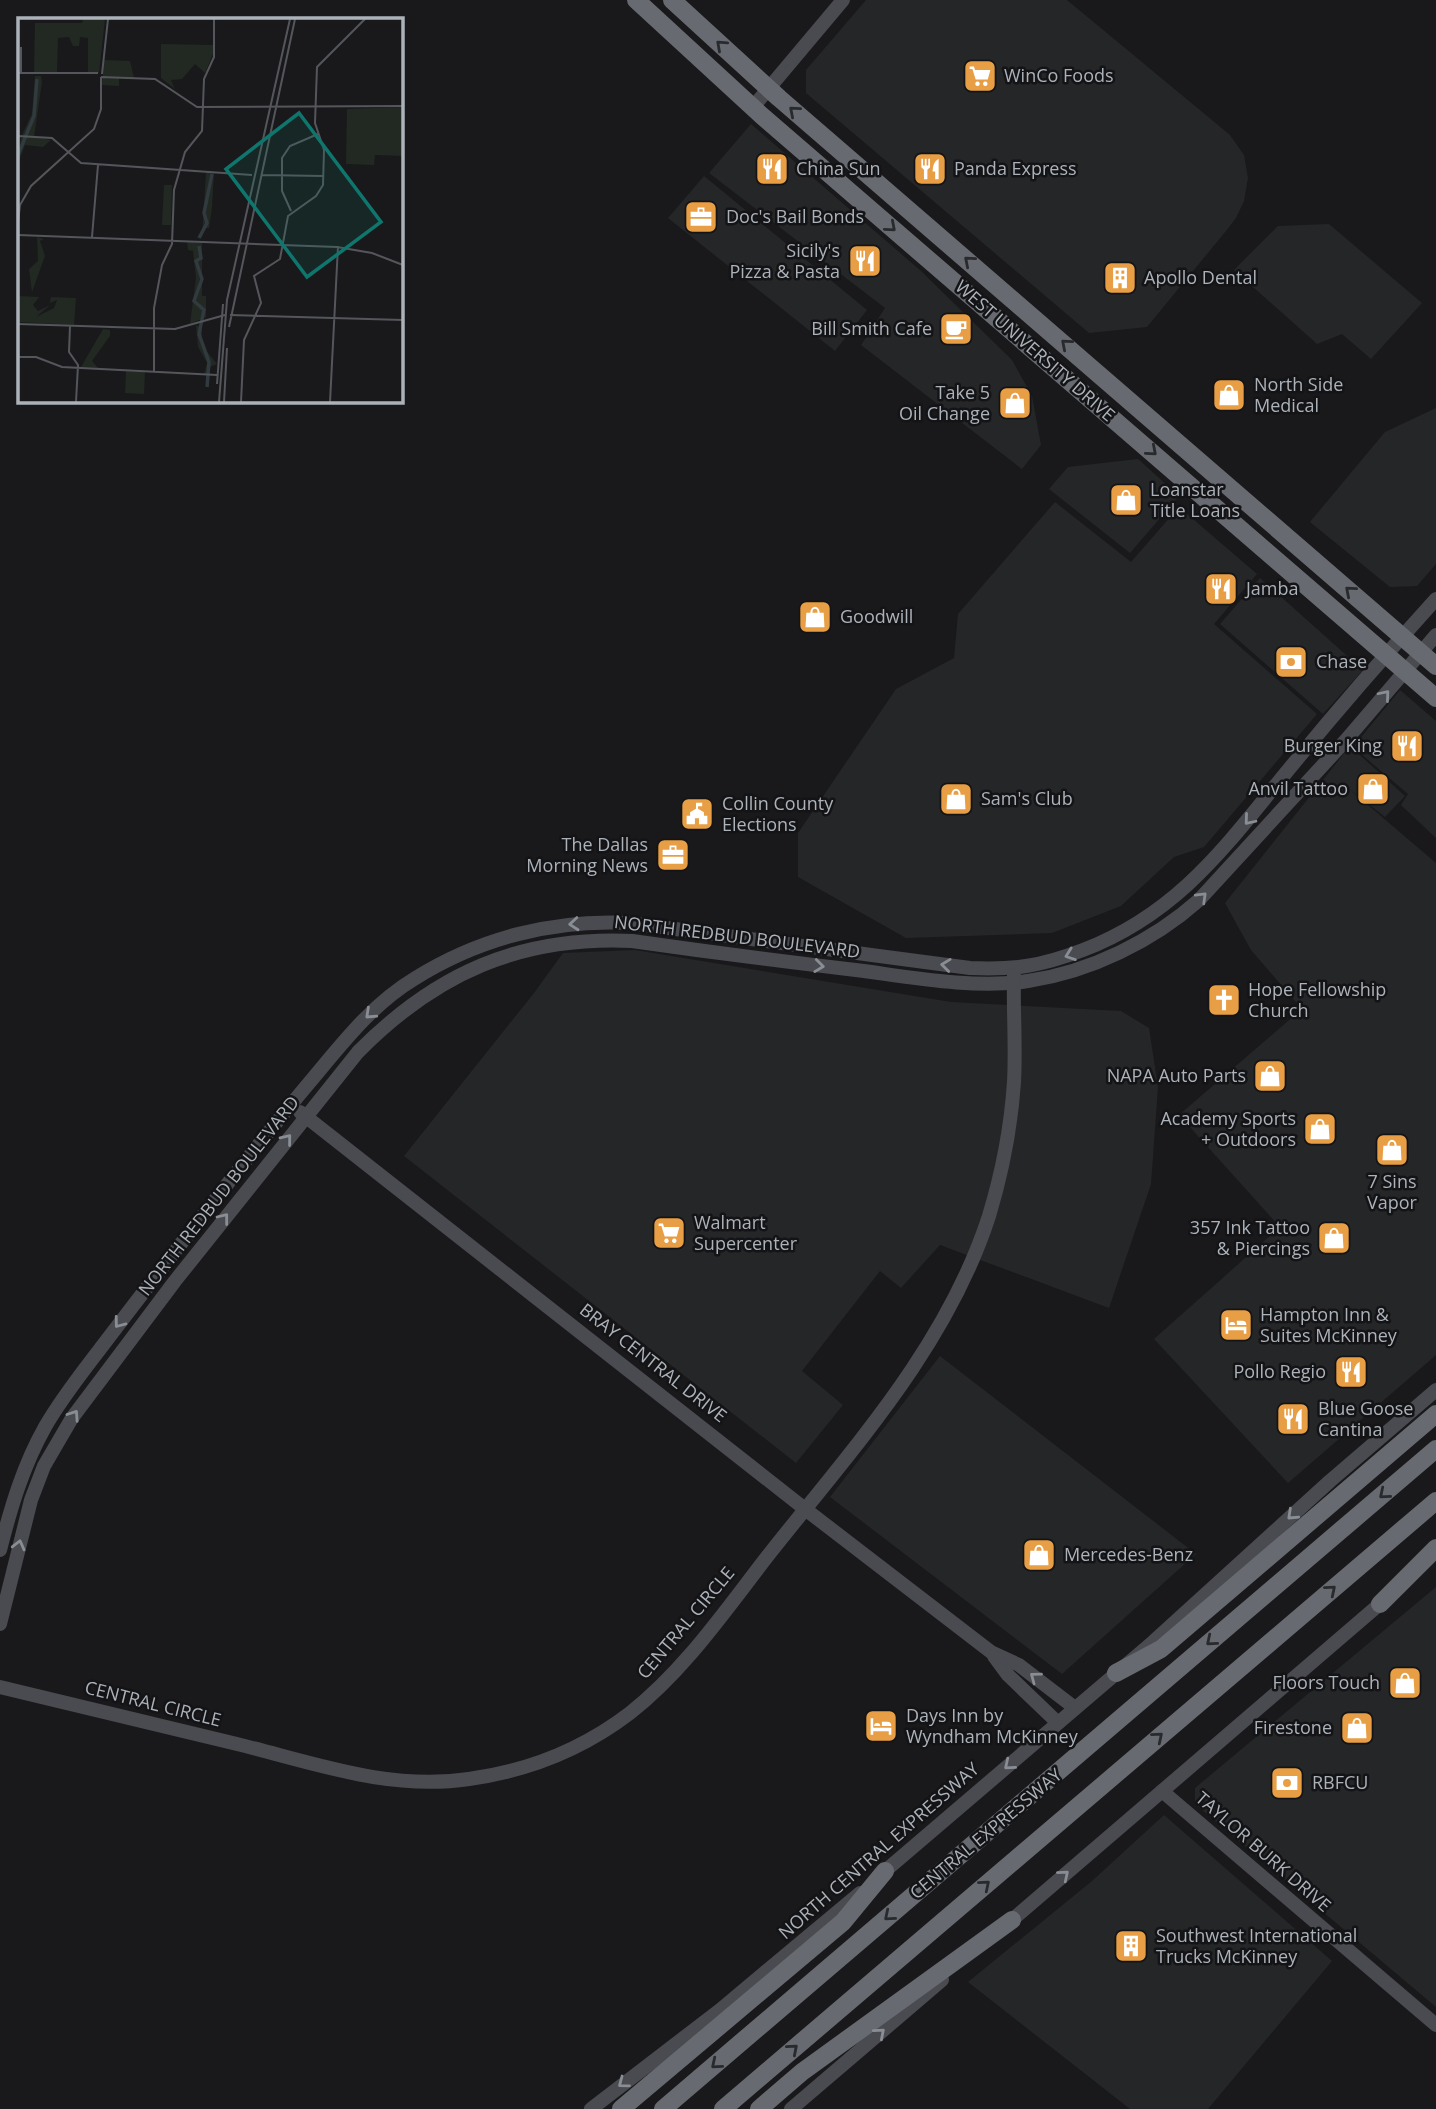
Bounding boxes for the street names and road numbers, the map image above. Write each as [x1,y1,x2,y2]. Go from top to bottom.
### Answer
street label: WEST UNIVERSITY DRIVE [951,274,1121,426]
street label: NORTH REDBUD BOULEVARD [613,909,861,963]
street label: NORTH REDBUD BOULEVARD [133,1090,304,1300]
street label: BRAY CENTRAL DRIVE [575,1297,732,1427]
street label: CENTRAL CIRCLE [631,1561,739,1684]
street label: CENTRAL CIRCLE [83,1675,224,1732]
street label: NORTH CENTRAL EXPRESSWAY [773,1756,984,1944]
street label: CENTRAL EXPRESSWAY [904,1762,1067,1904]
street label: TAYLOR BURK DRIVE [1191,1786,1336,1917]

